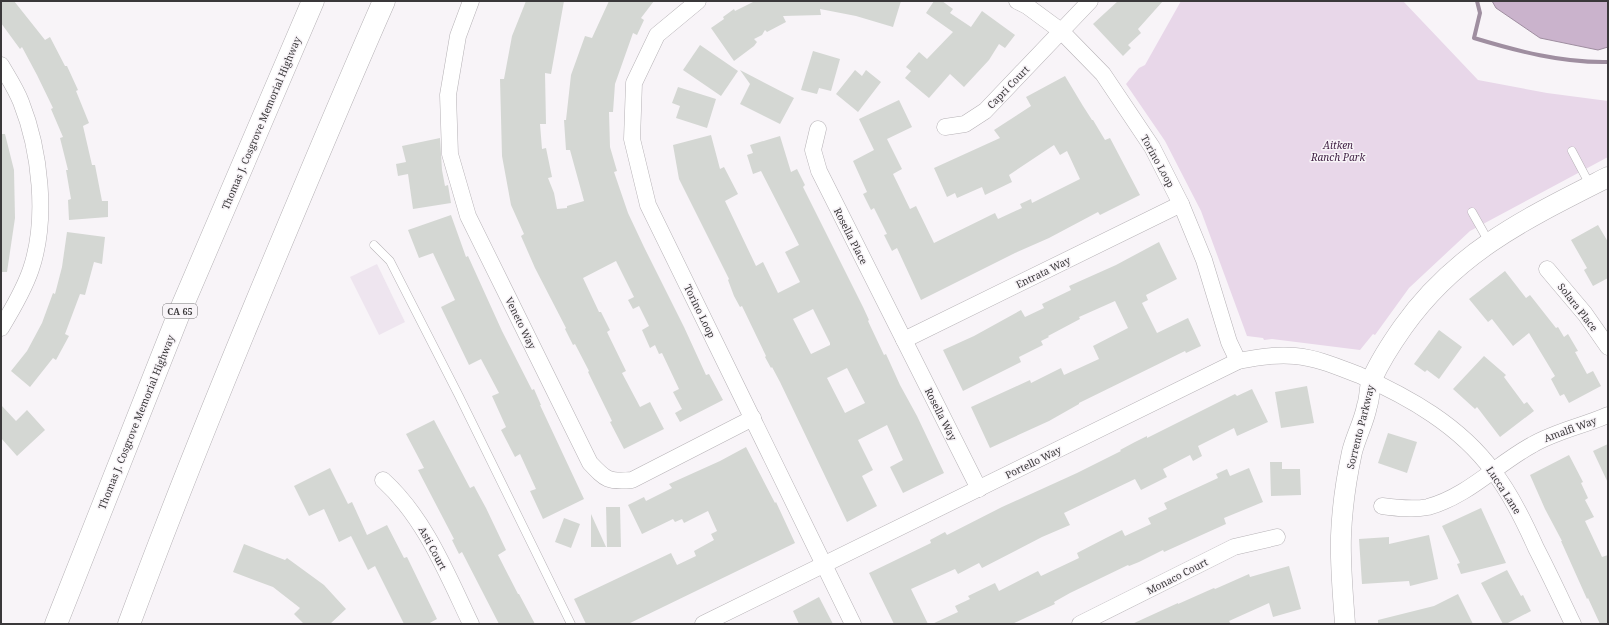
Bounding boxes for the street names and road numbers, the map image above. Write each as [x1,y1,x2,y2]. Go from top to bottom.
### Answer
street label: Thomas J. Cosgrove Memorial Highway [218,34,304,212]
street label: Capri Court [984,62,1032,112]
street label: Torino Loop [1138,132,1178,190]
street label: Rosella Place [831,205,871,267]
street label: Entrata Way [1013,253,1073,291]
street label: Solara Place [1555,280,1601,334]
street label: Torino Loop [681,282,719,340]
street label: Veneto Way [502,295,540,352]
road number: CA 65 [163,304,197,318]
street label: Thomas J. Cosgrove Memorial Highway [95,332,178,511]
street label: Sorrento Parkway [1343,383,1377,471]
street label: Rosella Way [922,385,960,443]
street label: Amalfi Way [1542,413,1599,445]
street label: Portello Way [1003,442,1064,482]
street label: Lucca Lane [1483,463,1525,517]
street label: Asti Court [416,524,451,573]
street label: Monaco Court [1144,554,1210,597]

